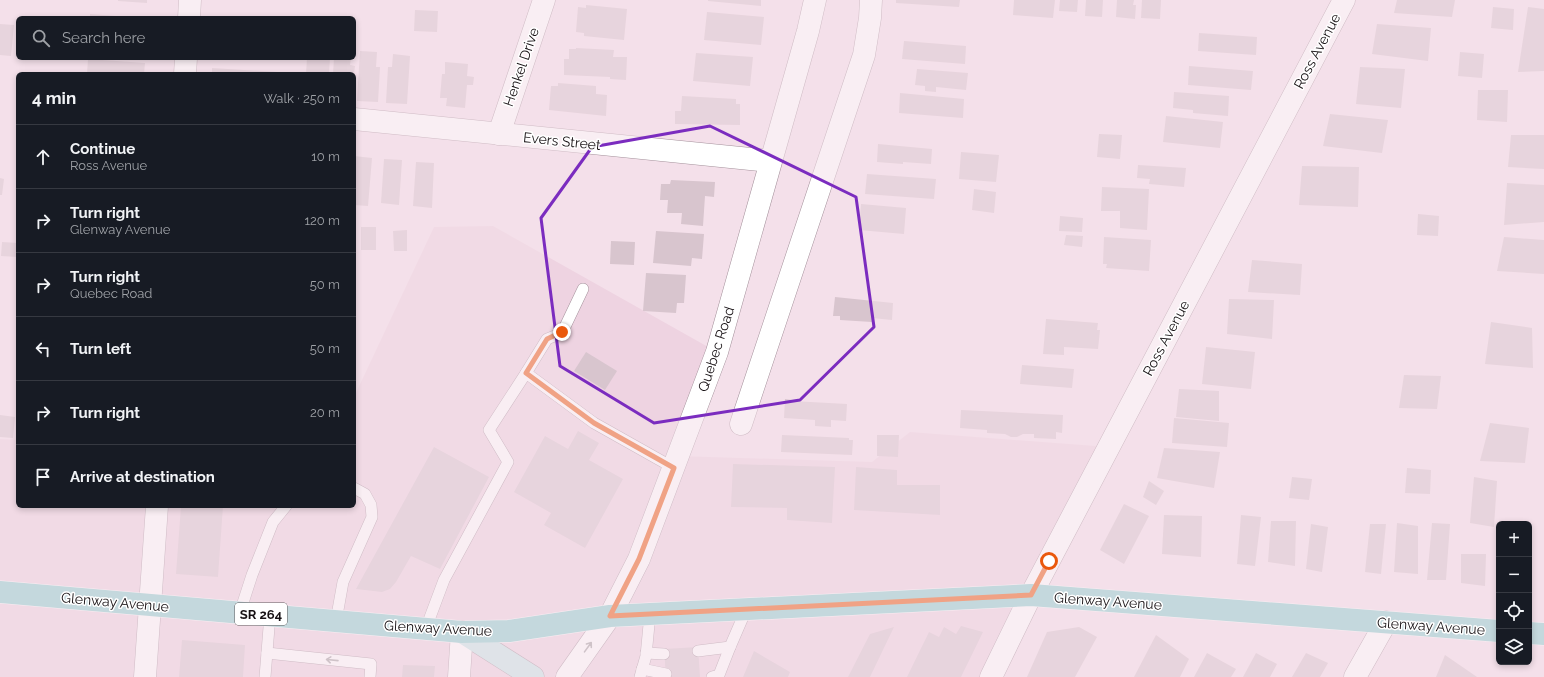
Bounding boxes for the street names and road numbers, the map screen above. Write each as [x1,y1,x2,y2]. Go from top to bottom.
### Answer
street label: Ross Avenue [1290,11,1344,91]
street label: Henkel Drive [500,26,542,108]
street label: Evers Street [523,129,602,153]
street label: Ross Avenue [1139,298,1193,378]
street label: Quebec Road [695,304,737,394]
street label: Glenway Avenue [60,589,170,615]
street label: Glenway Avenue [1053,589,1163,613]
road number: SR 264 [235,603,287,625]
street label: Glenway Avenue [1376,614,1486,638]
street label: Glenway Avenue [384,617,492,639]

